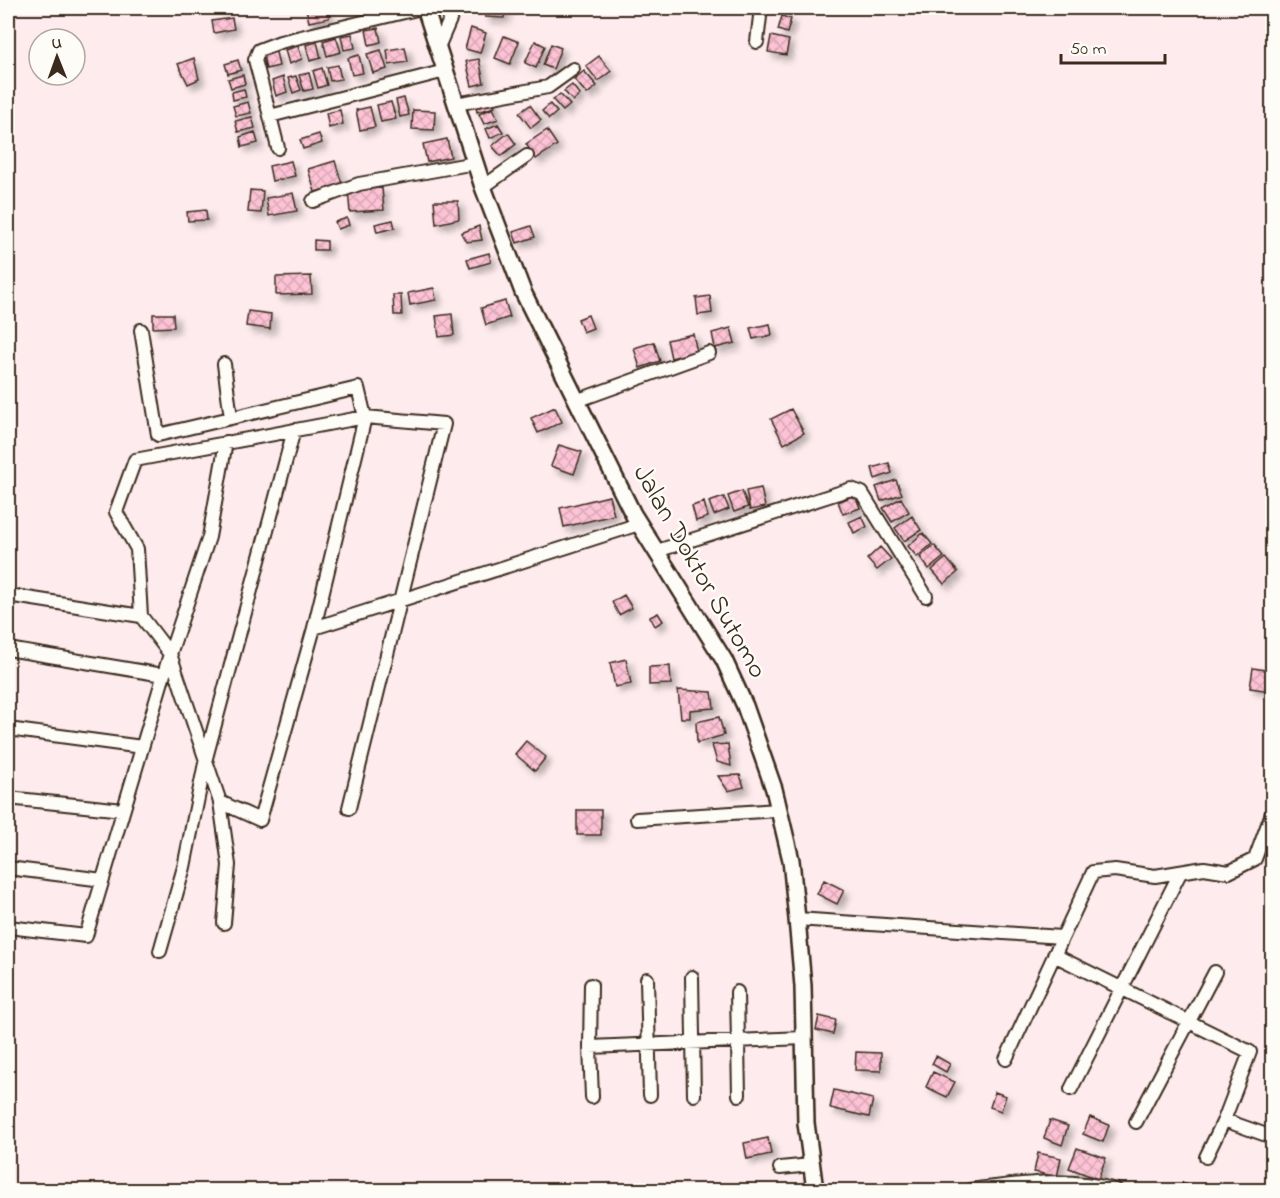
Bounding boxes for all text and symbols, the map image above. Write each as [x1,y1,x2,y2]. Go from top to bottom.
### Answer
north arrow [27,27,87,87]
scale bar [1061,27,1164,65]
text: U [52,32,62,56]
text: 50 m [1070,37,1107,63]
street label: Jalan Doktor Sutomo [622,458,776,686]

